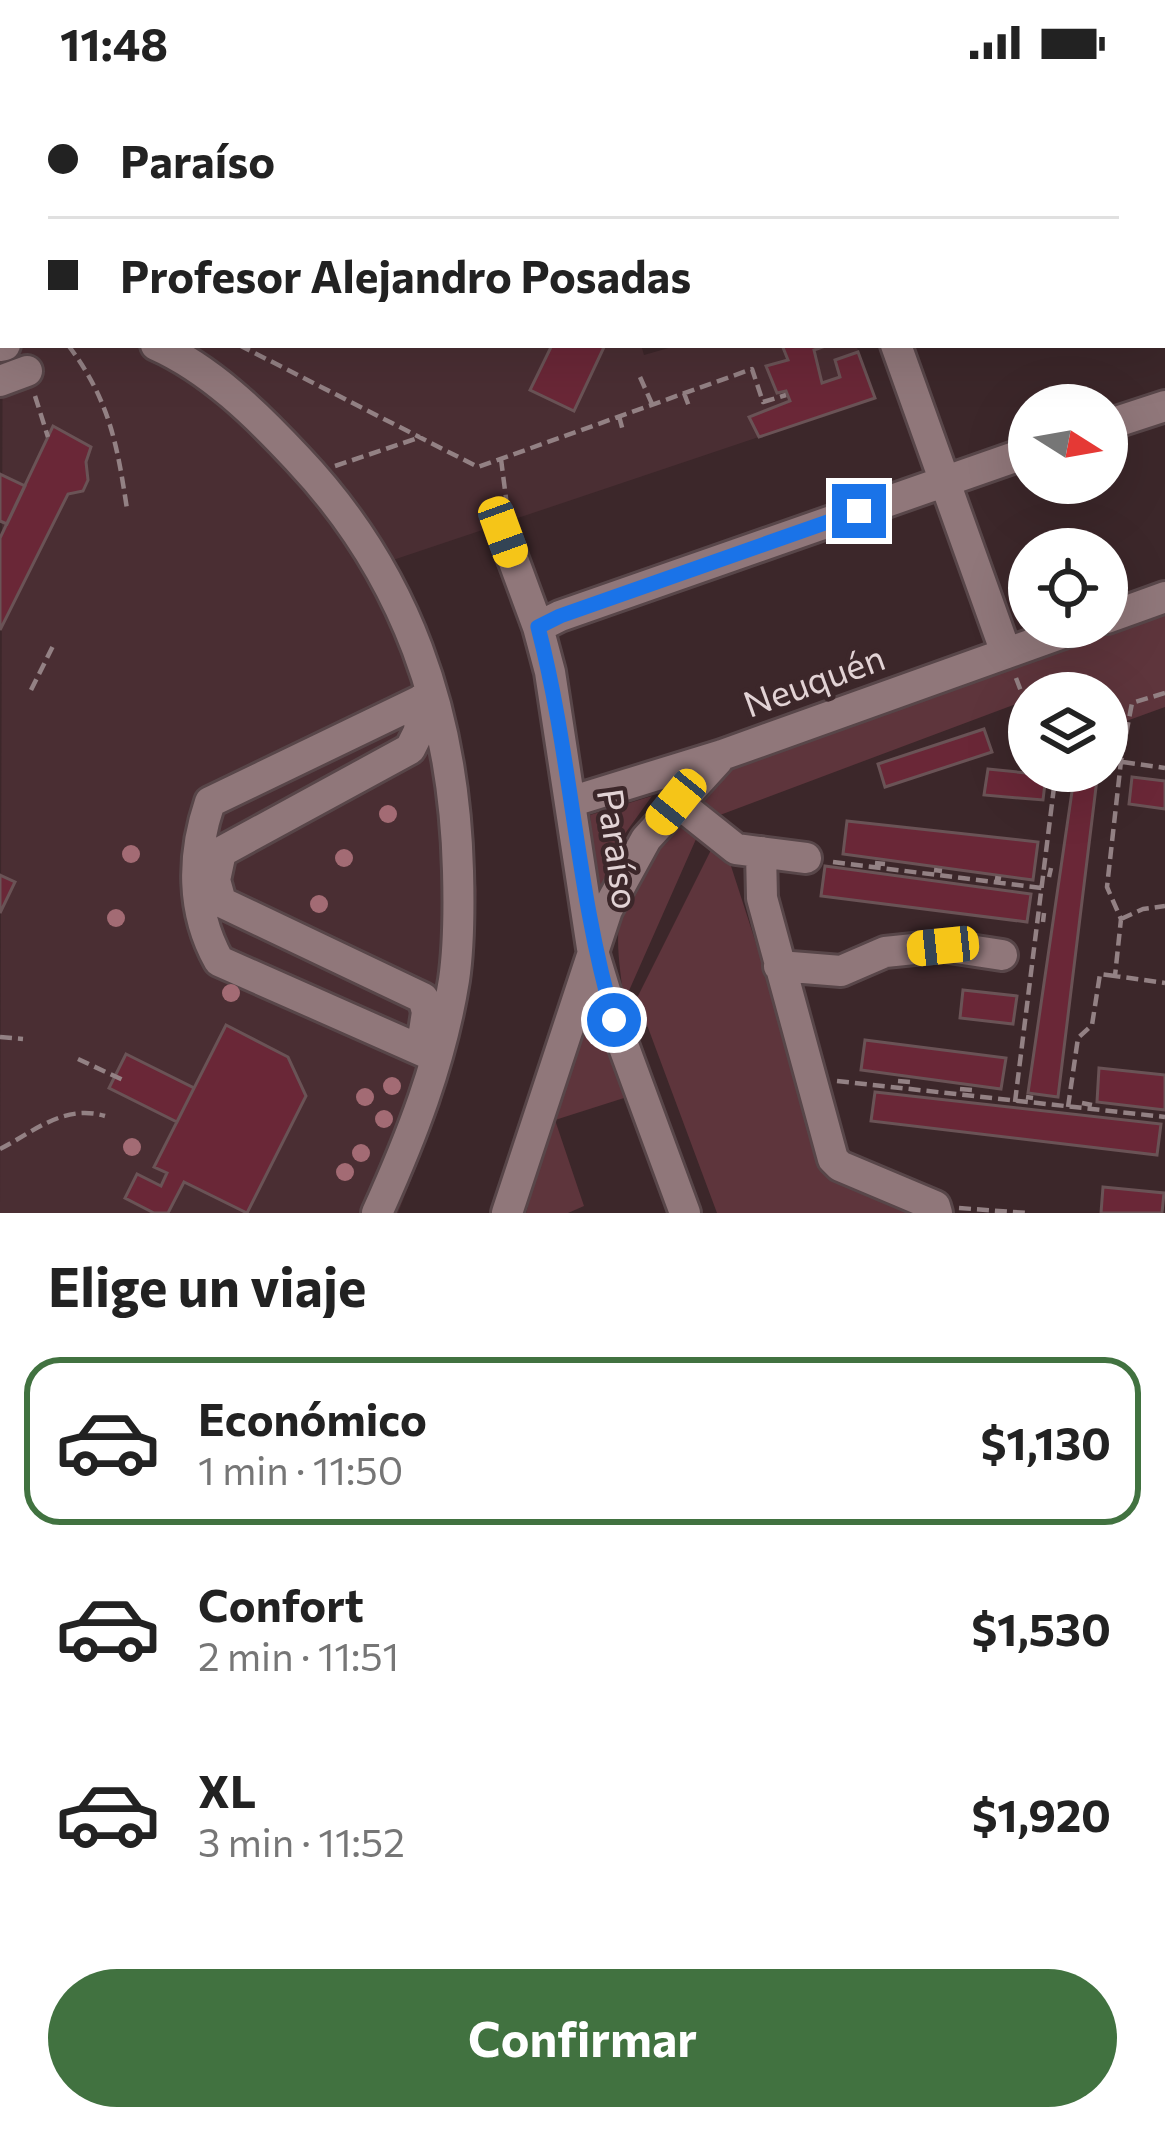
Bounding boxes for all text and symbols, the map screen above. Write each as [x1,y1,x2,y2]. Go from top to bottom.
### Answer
text: 11:48 [60,15,168,70]
text: Paraíso [120,132,275,187]
text: Profesor Alejandro Posadas [120,247,691,302]
north arrow [1008,384,1128,504]
map controls [1008,384,1128,792]
route end [832,484,886,538]
car [474,492,532,572]
button: locate [1008,528,1128,648]
street label: Neuquén [737,633,890,725]
button: layers [1008,672,1128,792]
car [639,763,713,841]
street label: Paraíso [590,786,650,912]
car [905,924,981,968]
route start [587,993,641,1047]
text: Elige un viaje [48,1252,366,1318]
icon: car [54,1387,162,1495]
text: Económico [198,1390,427,1445]
text: $1,130 [980,1414,1111,1469]
text: 1 min · 11:50 [198,1445,403,1493]
icon: car [54,1573,162,1681]
text: Confort [198,1576,364,1631]
text: $1,530 [971,1600,1111,1655]
text: 2 min · 11:51 [198,1631,399,1679]
icon: car [54,1759,162,1867]
text: XL [198,1762,256,1817]
text: $1,920 [971,1786,1111,1841]
text: 3 min · 11:52 [198,1817,405,1865]
button: Confirmar [48,1969,1117,2107]

